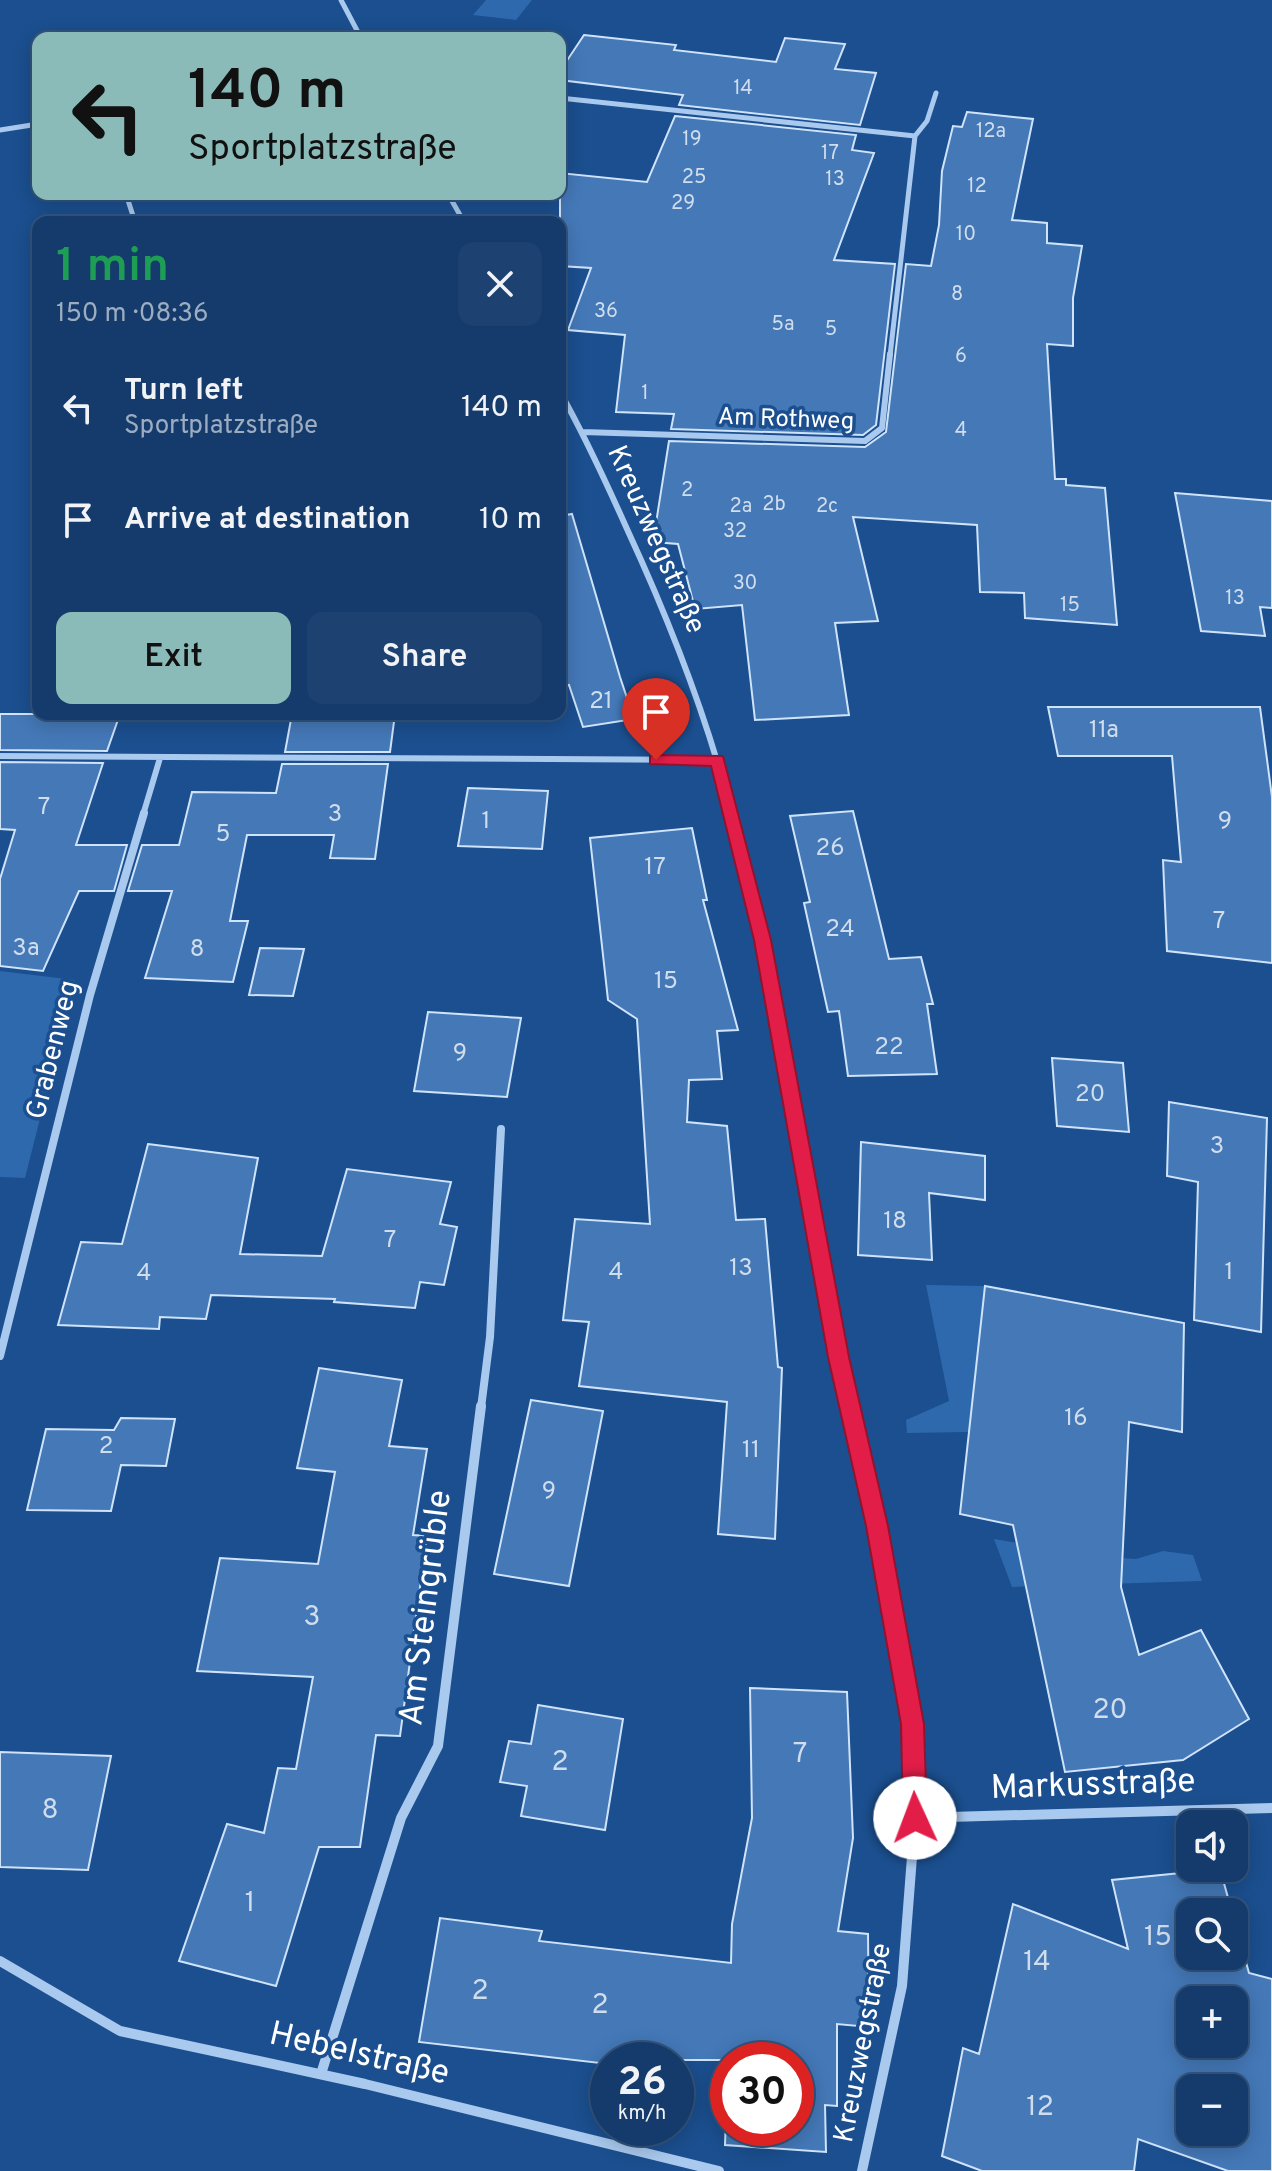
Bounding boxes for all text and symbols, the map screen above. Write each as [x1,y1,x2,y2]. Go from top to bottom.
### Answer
text: 140 m [188,58,346,128]
icon: left [56,64,160,168]
house number: 14 [733,76,753,102]
house number: 12a [976,119,1006,145]
text: Sportplatzstraße [188,127,457,173]
house number: 19 [682,127,702,153]
house number: 17 [821,141,839,167]
house number: 25 [682,165,706,191]
house number: 13 [825,167,845,193]
house number: 12 [967,174,987,200]
house number: 29 [671,191,695,217]
house number: 10 [956,222,976,248]
text: 1 min [56,238,169,298]
button: close [458,242,542,326]
house number: 8 [951,282,963,308]
text: 150 m · 08:36 [56,298,208,331]
house number: 36 [594,299,618,325]
house number: 5a [772,312,794,338]
house number: 5 [825,317,837,343]
house number: 6 [955,344,967,370]
text: Turn left [124,373,244,410]
house number: 1 [641,381,649,407]
icon: left [56,386,100,430]
text: 140 m [461,390,542,427]
street label: Am Rothweg [717,403,855,437]
text: Sportplatzstraße [124,410,318,443]
house number: 4 [955,418,967,444]
street label: Kreuzwegstraße [597,440,713,640]
house number: 2 [681,478,693,504]
house number: 2b [762,492,786,518]
house number: 2a [730,494,752,520]
house number: 2c [816,494,838,520]
icon: arrive [56,498,100,542]
text: Arrive at destination [124,502,410,539]
text: 10 m [479,502,542,539]
house number: 32 [723,519,747,545]
house number: 30 [733,571,757,597]
house number: 13 [1225,586,1245,612]
house number: 15 [1060,593,1080,619]
button: Exit [56,612,291,704]
button: Share [307,612,542,704]
pin [622,678,690,760]
house number: 21 [589,687,613,717]
icon: arrive [634,690,678,734]
house number: 11a [1089,716,1119,746]
house number: 7 [38,793,50,823]
house number: 3 [328,800,342,830]
house number: 1 [482,807,490,837]
house number: 9 [1218,807,1232,837]
house number: 5 [216,820,230,850]
house number: 26 [815,834,845,864]
house number: 17 [644,853,666,883]
house number: 7 [1213,907,1225,937]
house number: 24 [825,915,855,945]
house number: 3a [12,934,40,964]
house number: 8 [190,935,204,965]
house number: 15 [654,967,678,997]
street label: Grabenweg [19,977,89,1123]
house number: 22 [874,1033,904,1063]
house number: 9 [453,1039,467,1069]
house number: 20 [1075,1080,1105,1110]
house number: 3 [1210,1132,1224,1162]
house number: 18 [883,1207,907,1237]
house number: 7 [384,1226,396,1256]
house number: 13 [729,1254,753,1284]
house number: 4 [609,1258,623,1288]
house number: 1 [1225,1258,1233,1288]
house number: 4 [137,1259,151,1289]
house number: 16 [1064,1404,1088,1434]
house number: 2 [99,1432,113,1462]
house number: 11 [742,1436,760,1466]
house number: 9 [542,1477,556,1507]
street label: Am Steingrüble [391,1488,463,1728]
house number: 3 [304,1600,320,1636]
house number: 20 [1092,1693,1128,1729]
house number: 7 [793,1737,807,1773]
house number: 2 [551,1745,569,1781]
street label: Markusstraße [990,1761,1196,1811]
position arrow [873,1776,957,1860]
house number: 8 [41,1793,59,1829]
map controls [1176,1810,1248,2146]
button: sound [1176,1810,1248,1882]
house number: 1 [245,1886,255,1922]
button: search [1176,1898,1248,1970]
house number: 15 [1144,1920,1172,1956]
street label: Kreuzwegstraße [827,1940,901,2146]
house number: 14 [1023,1945,1051,1981]
house number: 2 [471,1974,489,2010]
button: + [1176,1986,1248,2058]
house number: 2 [591,1988,609,2024]
street label: Hebelstraße [265,2013,453,2097]
speed limit sign: 30 [710,2042,814,2146]
text: 26 [617,2059,667,2109]
button: − [1176,2074,1248,2146]
house number: 12 [1026,2090,1054,2126]
text: km/h [618,2101,666,2127]

